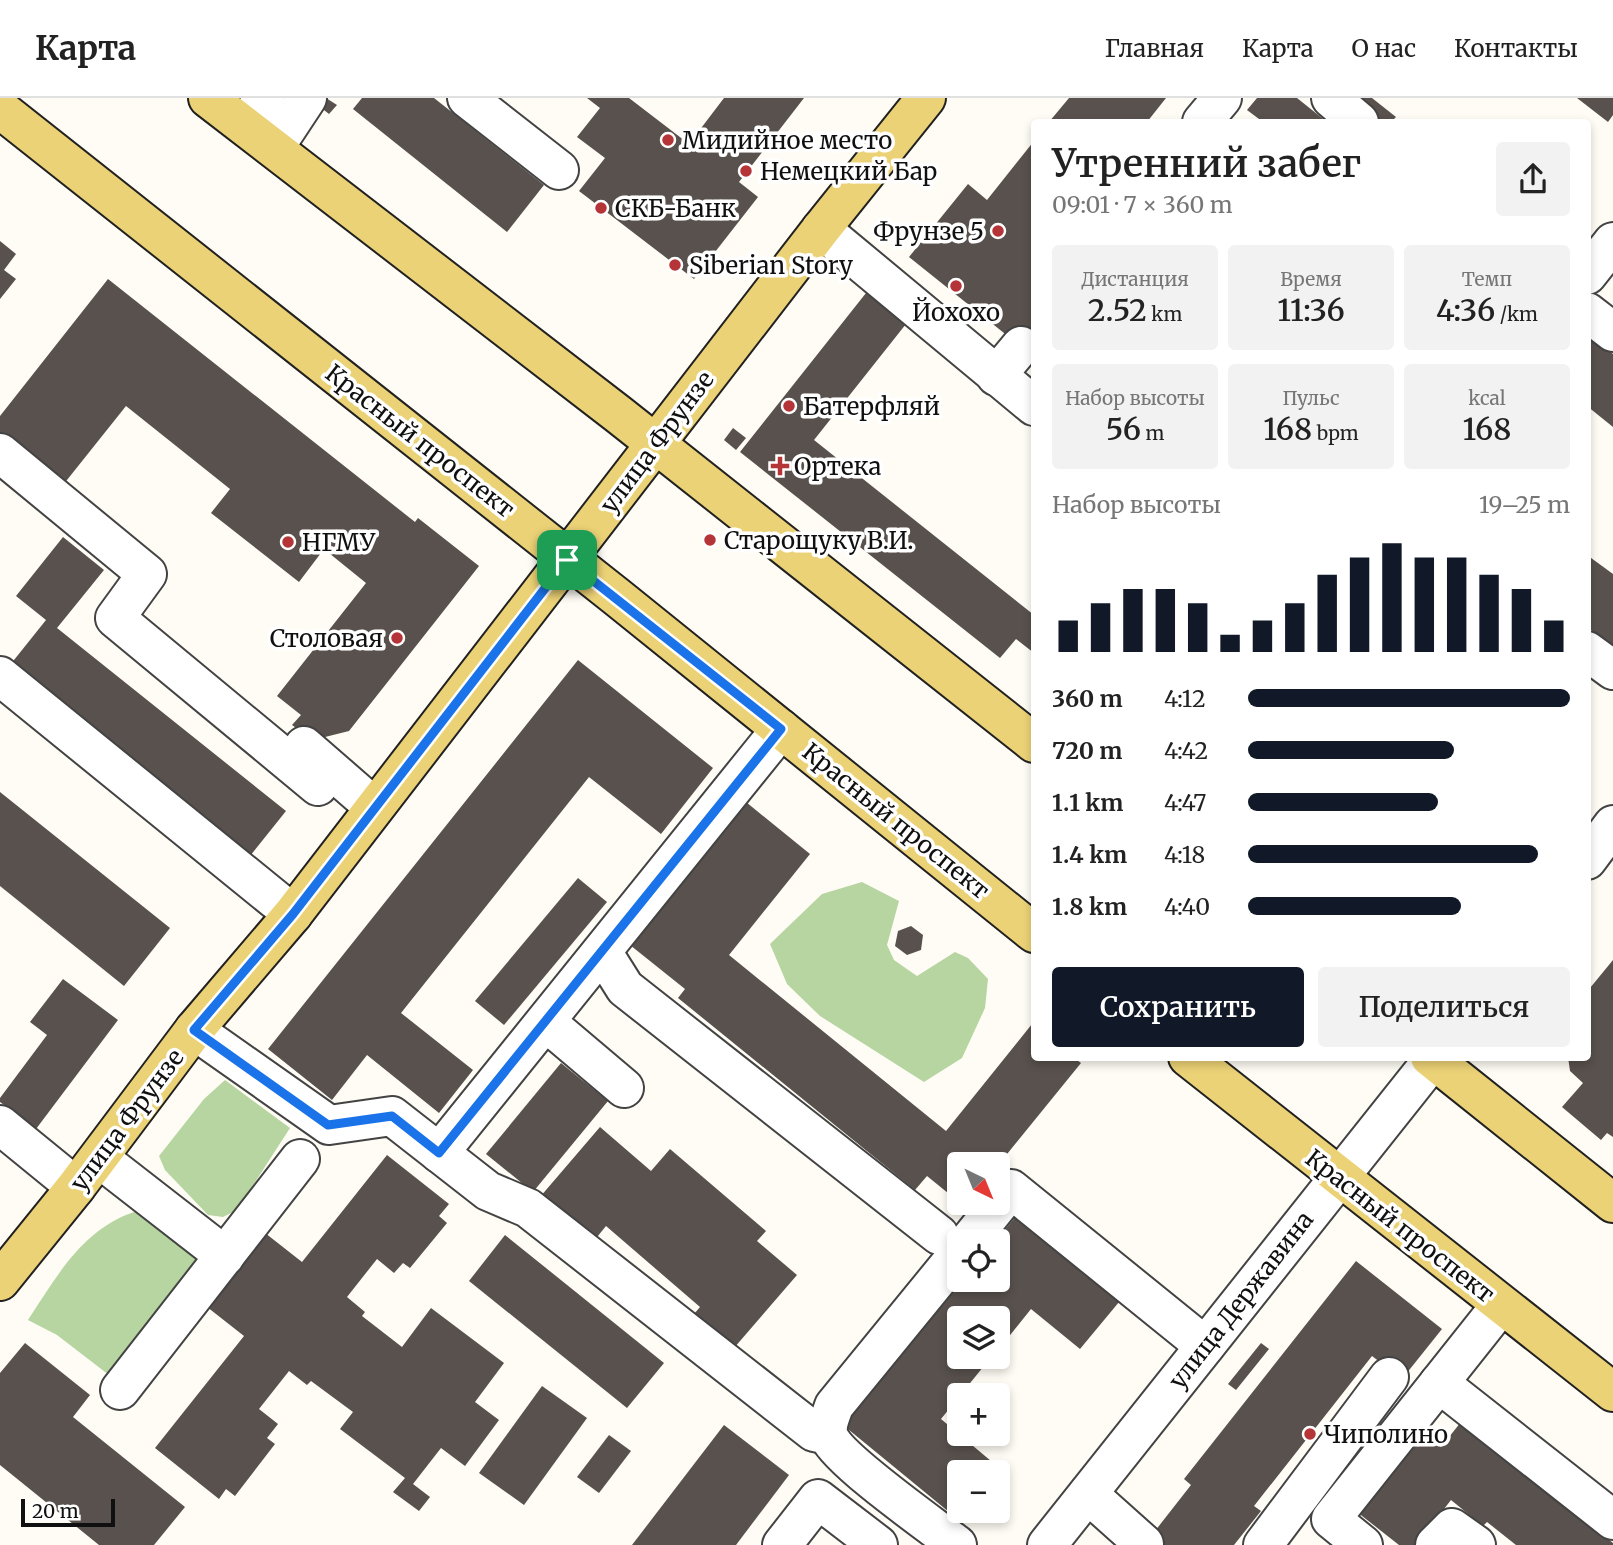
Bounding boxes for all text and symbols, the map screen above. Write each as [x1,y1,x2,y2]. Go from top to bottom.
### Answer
text: Карта [35,28,136,69]
text: Главная [1105,33,1204,64]
text: Карта [1242,33,1314,64]
text: О нас [1352,33,1416,64]
text: Контакты [1454,33,1578,64]
place label: Мидийное место [682,125,892,156]
marker: Мидийное место [660,132,676,148]
text: Утренний забег [1052,140,1361,187]
button: share [1496,142,1570,216]
place label: Немецкий Бар [760,156,937,187]
marker: Немецкий Бар [738,163,754,179]
text: 09:01 · 7 × 360 m [1052,190,1233,219]
place label: СКБ-Банк [615,193,736,224]
marker: СКБ-Банк [593,200,609,216]
place label: Фрунзе 5 [873,216,984,247]
marker: Фрунзе 5 [990,223,1006,239]
place label: Siberian Story [689,250,853,281]
marker: Siberian Story [667,257,683,273]
text: Дистанция [1081,267,1189,291]
text: Время [1280,267,1342,291]
text: Темп [1462,267,1512,291]
marker: Йохохо [948,278,964,294]
text: 2.52 [1088,291,1147,329]
text: 11:36 [1277,291,1345,329]
text: 4:36 [1436,291,1495,329]
place label: Йохохо [912,297,1000,328]
text: km [1147,302,1182,326]
text: /km [1495,302,1538,326]
street label: Красный проспект [319,357,521,525]
street label: улица Фрунзе [593,365,721,519]
text: Набор высоты [1065,386,1205,410]
text: Пульс [1282,386,1340,410]
text: kcal [1468,386,1506,410]
place label: Батерфляй [803,391,940,422]
marker: Батерфляй [781,398,797,414]
text: 56 [1106,410,1141,448]
text: 168 [1263,410,1312,448]
text: 168 [1463,410,1511,448]
text: m [1141,421,1164,445]
text: bpm [1312,421,1359,445]
place label: Ортека [794,451,882,482]
marker: Ортека [772,458,788,474]
text: Набор высоты [1052,490,1221,519]
text: 19–25 m [1479,490,1570,519]
place label: Старощуку В.И. [724,525,913,556]
place label: НГМУ [302,527,376,558]
pin [537,530,597,590]
marker: Старощуку В.И. [702,532,718,548]
marker: НГМУ [280,534,296,550]
icon: arrive [548,541,586,579]
place label: Столовая [270,623,383,654]
marker: Столовая [389,630,405,646]
text: 360 m [1052,684,1123,713]
text: 4:12 [1164,684,1206,713]
street label: Красный проспект [796,736,996,906]
text: 720 m [1052,736,1122,765]
text: 4:42 [1164,736,1208,765]
text: 1.1 km [1052,788,1123,817]
text: 4:47 [1164,788,1206,817]
text: 1.4 km [1052,840,1127,869]
text: 4:18 [1164,840,1205,869]
text: 1.8 km [1052,892,1127,921]
text: 4:40 [1164,892,1210,921]
button: Сохранить [1052,967,1304,1047]
button: Поделиться [1318,967,1570,1047]
street label: улица Фрунзе [63,1043,191,1197]
street label: Красный проспект [1299,1142,1501,1310]
north arrow [947,1152,1010,1214]
map controls [947,1152,1010,1523]
street label: улица Державина [1162,1205,1320,1395]
button: locate [947,1229,1010,1292]
button: layers [947,1306,1010,1369]
button: + [947,1383,1010,1446]
place label: Чиполино [1324,1419,1448,1450]
marker: Чиполино [1302,1426,1318,1442]
button: − [947,1460,1010,1523]
scale bar [21,1496,116,1528]
text: 20 m [32,1499,79,1523]

